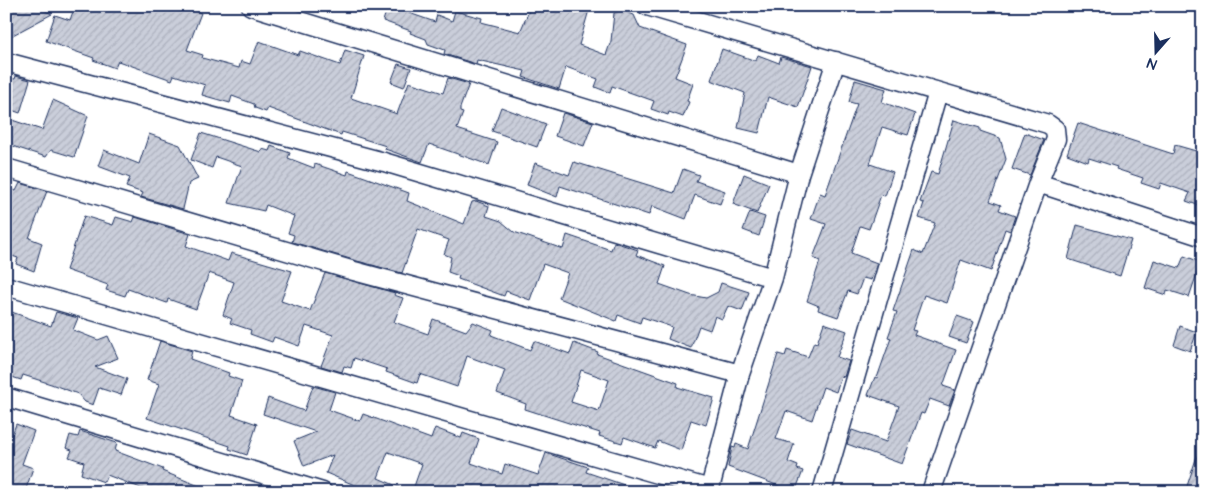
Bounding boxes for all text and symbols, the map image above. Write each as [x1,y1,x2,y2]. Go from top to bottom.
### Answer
north arrow [1132,28,1182,78]
text: N [1144,52,1159,74]

